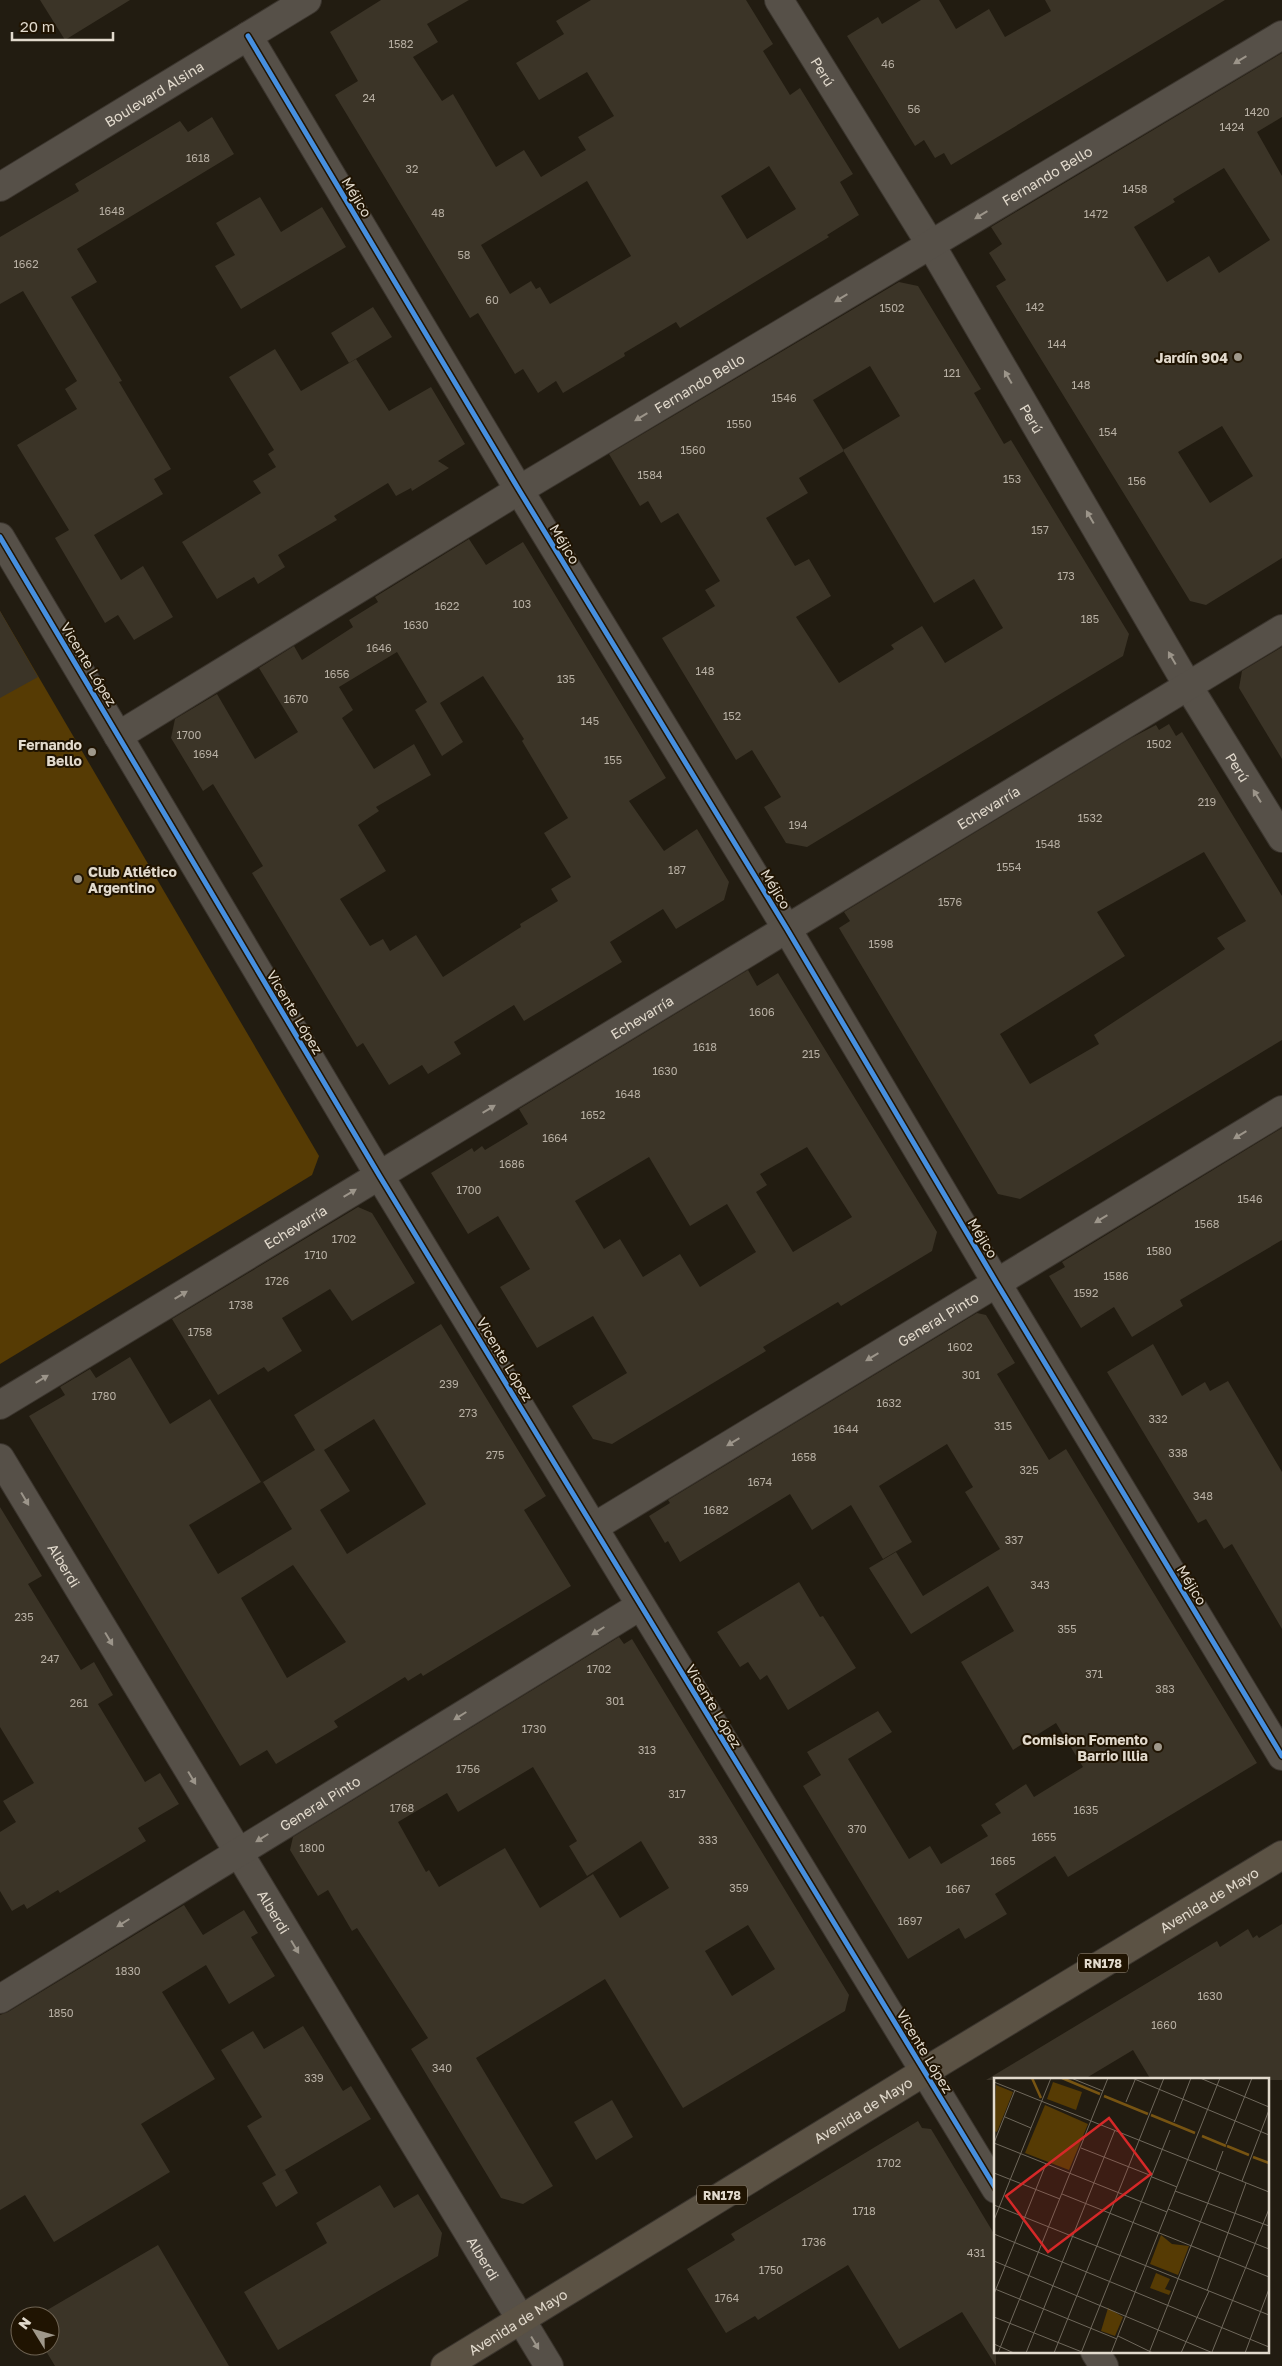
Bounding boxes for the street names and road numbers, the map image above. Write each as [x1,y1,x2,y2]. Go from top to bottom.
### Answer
street label: Perú [808,54,839,89]
street label: Boulevard Alsina [101,57,206,130]
street label: Fernando Bello [999,142,1095,209]
street label: Méjico [338,174,376,220]
street label: Fernando Bello [651,349,747,416]
street label: Perú [1017,401,1047,436]
street label: Méjico [546,521,584,567]
street label: Vicente López [57,619,121,709]
street label: Perú [1223,749,1254,785]
street label: Echevarría [954,781,1023,832]
street label: Méjico [757,866,795,912]
street label: Vicente López [263,967,327,1057]
street label: Echevarría [607,991,676,1042]
street label: Echevarría [261,1201,330,1252]
street label: Méjico [964,1215,1002,1261]
street label: General Pinto [894,1288,981,1350]
street label: Vicente López [473,1314,537,1404]
street label: Alberdi [45,1540,84,1590]
street label: Méjico [1173,1562,1211,1608]
street label: Vicente López [682,1661,746,1751]
street label: General Pinto [276,1772,363,1834]
street label: Avenida de Mayo [1156,1863,1261,1936]
street label: Alberdi [255,1887,294,1937]
road number: RN178 [1078,1954,1128,1972]
street label: Vicente López [893,2006,957,2096]
street label: Avenida de Mayo [810,2073,915,2146]
road number: RN178 [697,2186,747,2204]
street label: Alberdi [464,2233,503,2283]
street label: Avenida de Mayo [465,2285,570,2358]

